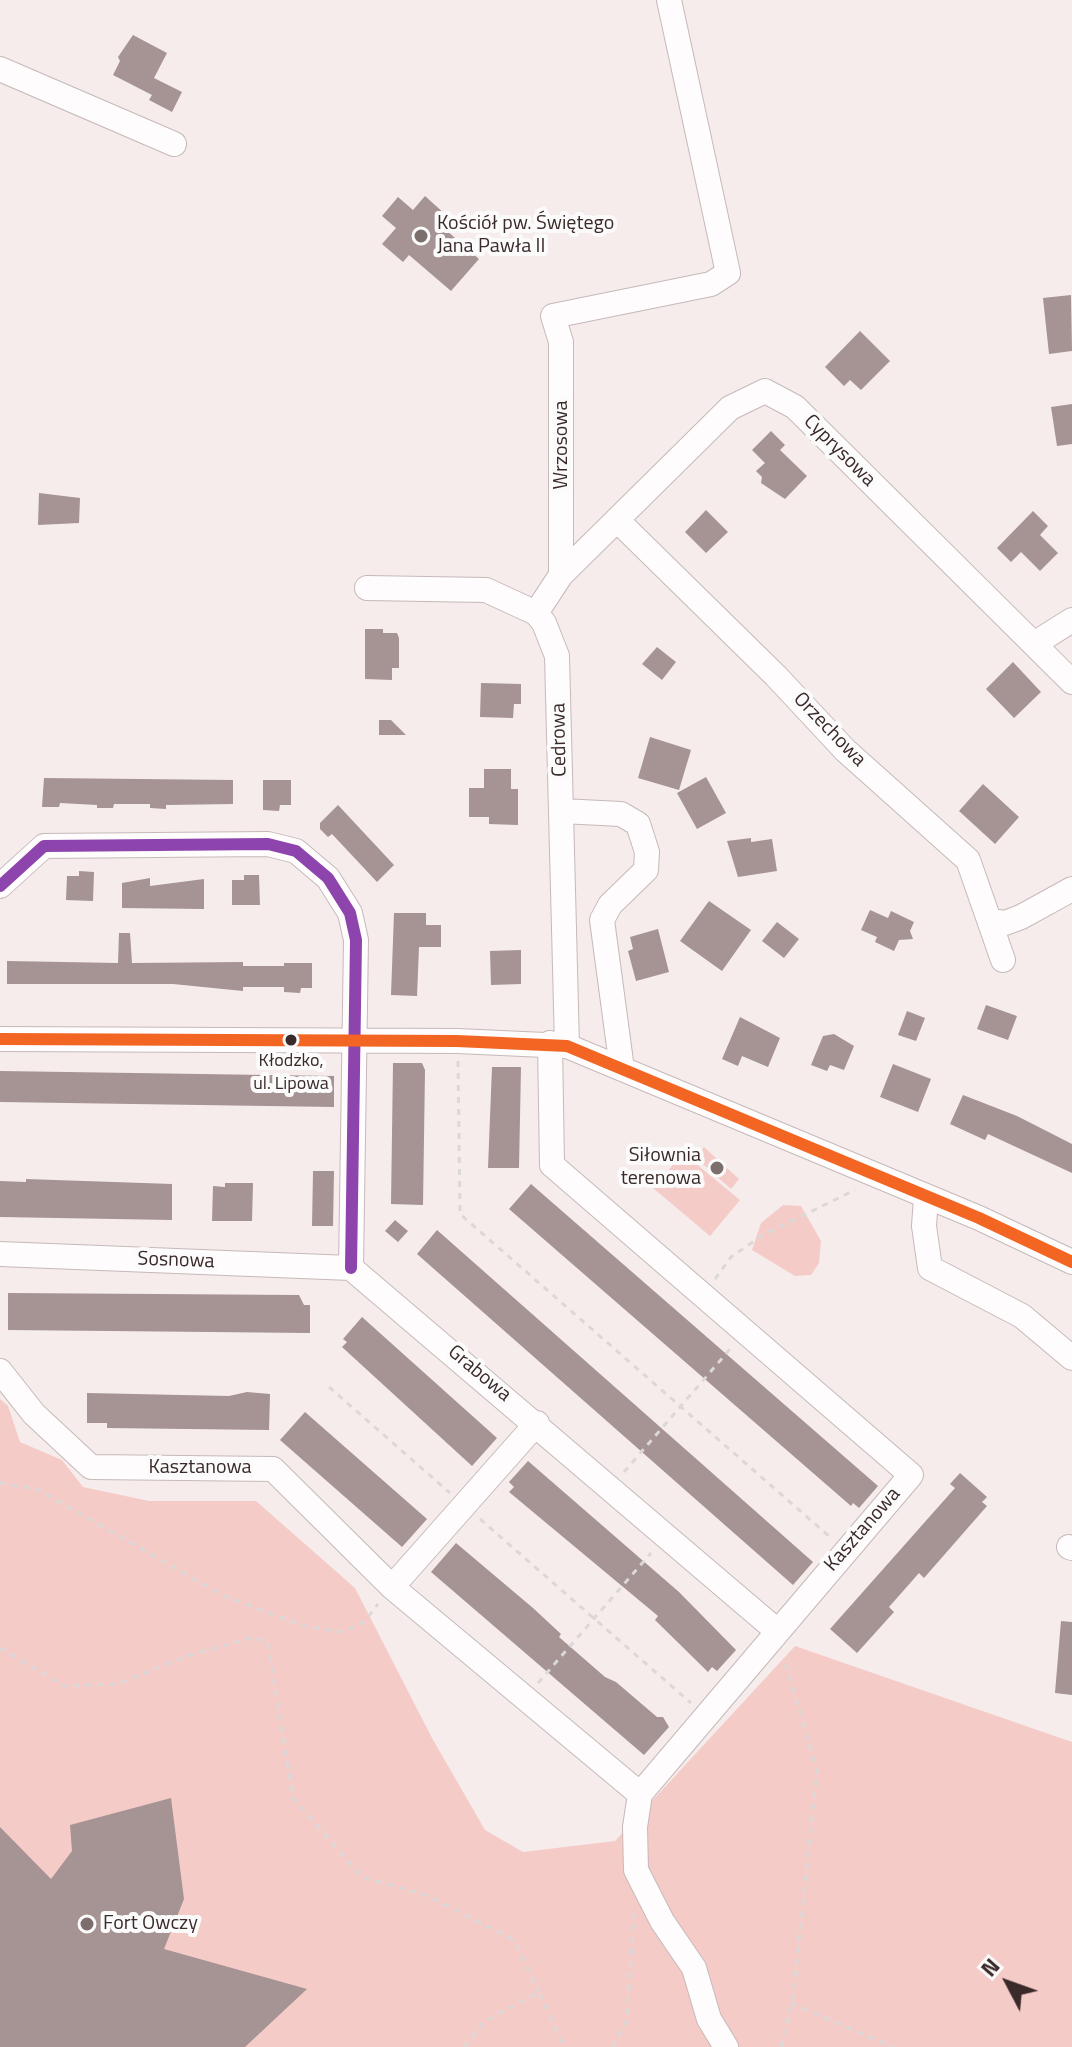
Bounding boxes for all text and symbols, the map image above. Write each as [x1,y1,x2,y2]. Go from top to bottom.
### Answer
place label: Kościół pw. Świętego Jana Pawła II [437,212,614,259]
marker: Kościół pw. Świętego Jana Pawła II [412,227,430,245]
street label: Wrzosowa [550,401,574,489]
street label: Cyprysowa [798,410,880,492]
street label: Orzechowa [788,688,870,772]
street label: Cedrowa [547,703,573,777]
marker: Kłodzko, ul. Lipowa [283,1032,299,1048]
place label: Kłodzko, ul. Lipowa [253,1051,329,1094]
place label: Siłownia terenowa [621,1144,701,1191]
marker: Siłownia terenowa [708,1159,726,1177]
street label: Sosnowa [137,1248,215,1274]
street label: Grabowa [442,1341,516,1407]
street label: Kasztanowa [148,1456,252,1480]
street label: Kasztanowa [820,1483,906,1577]
place label: Fort Owczy [103,1912,198,1936]
marker: Fort Owczy [78,1915,96,1933]
north arrow [968,1943,1048,2023]
text: N [972,1950,1008,1984]

